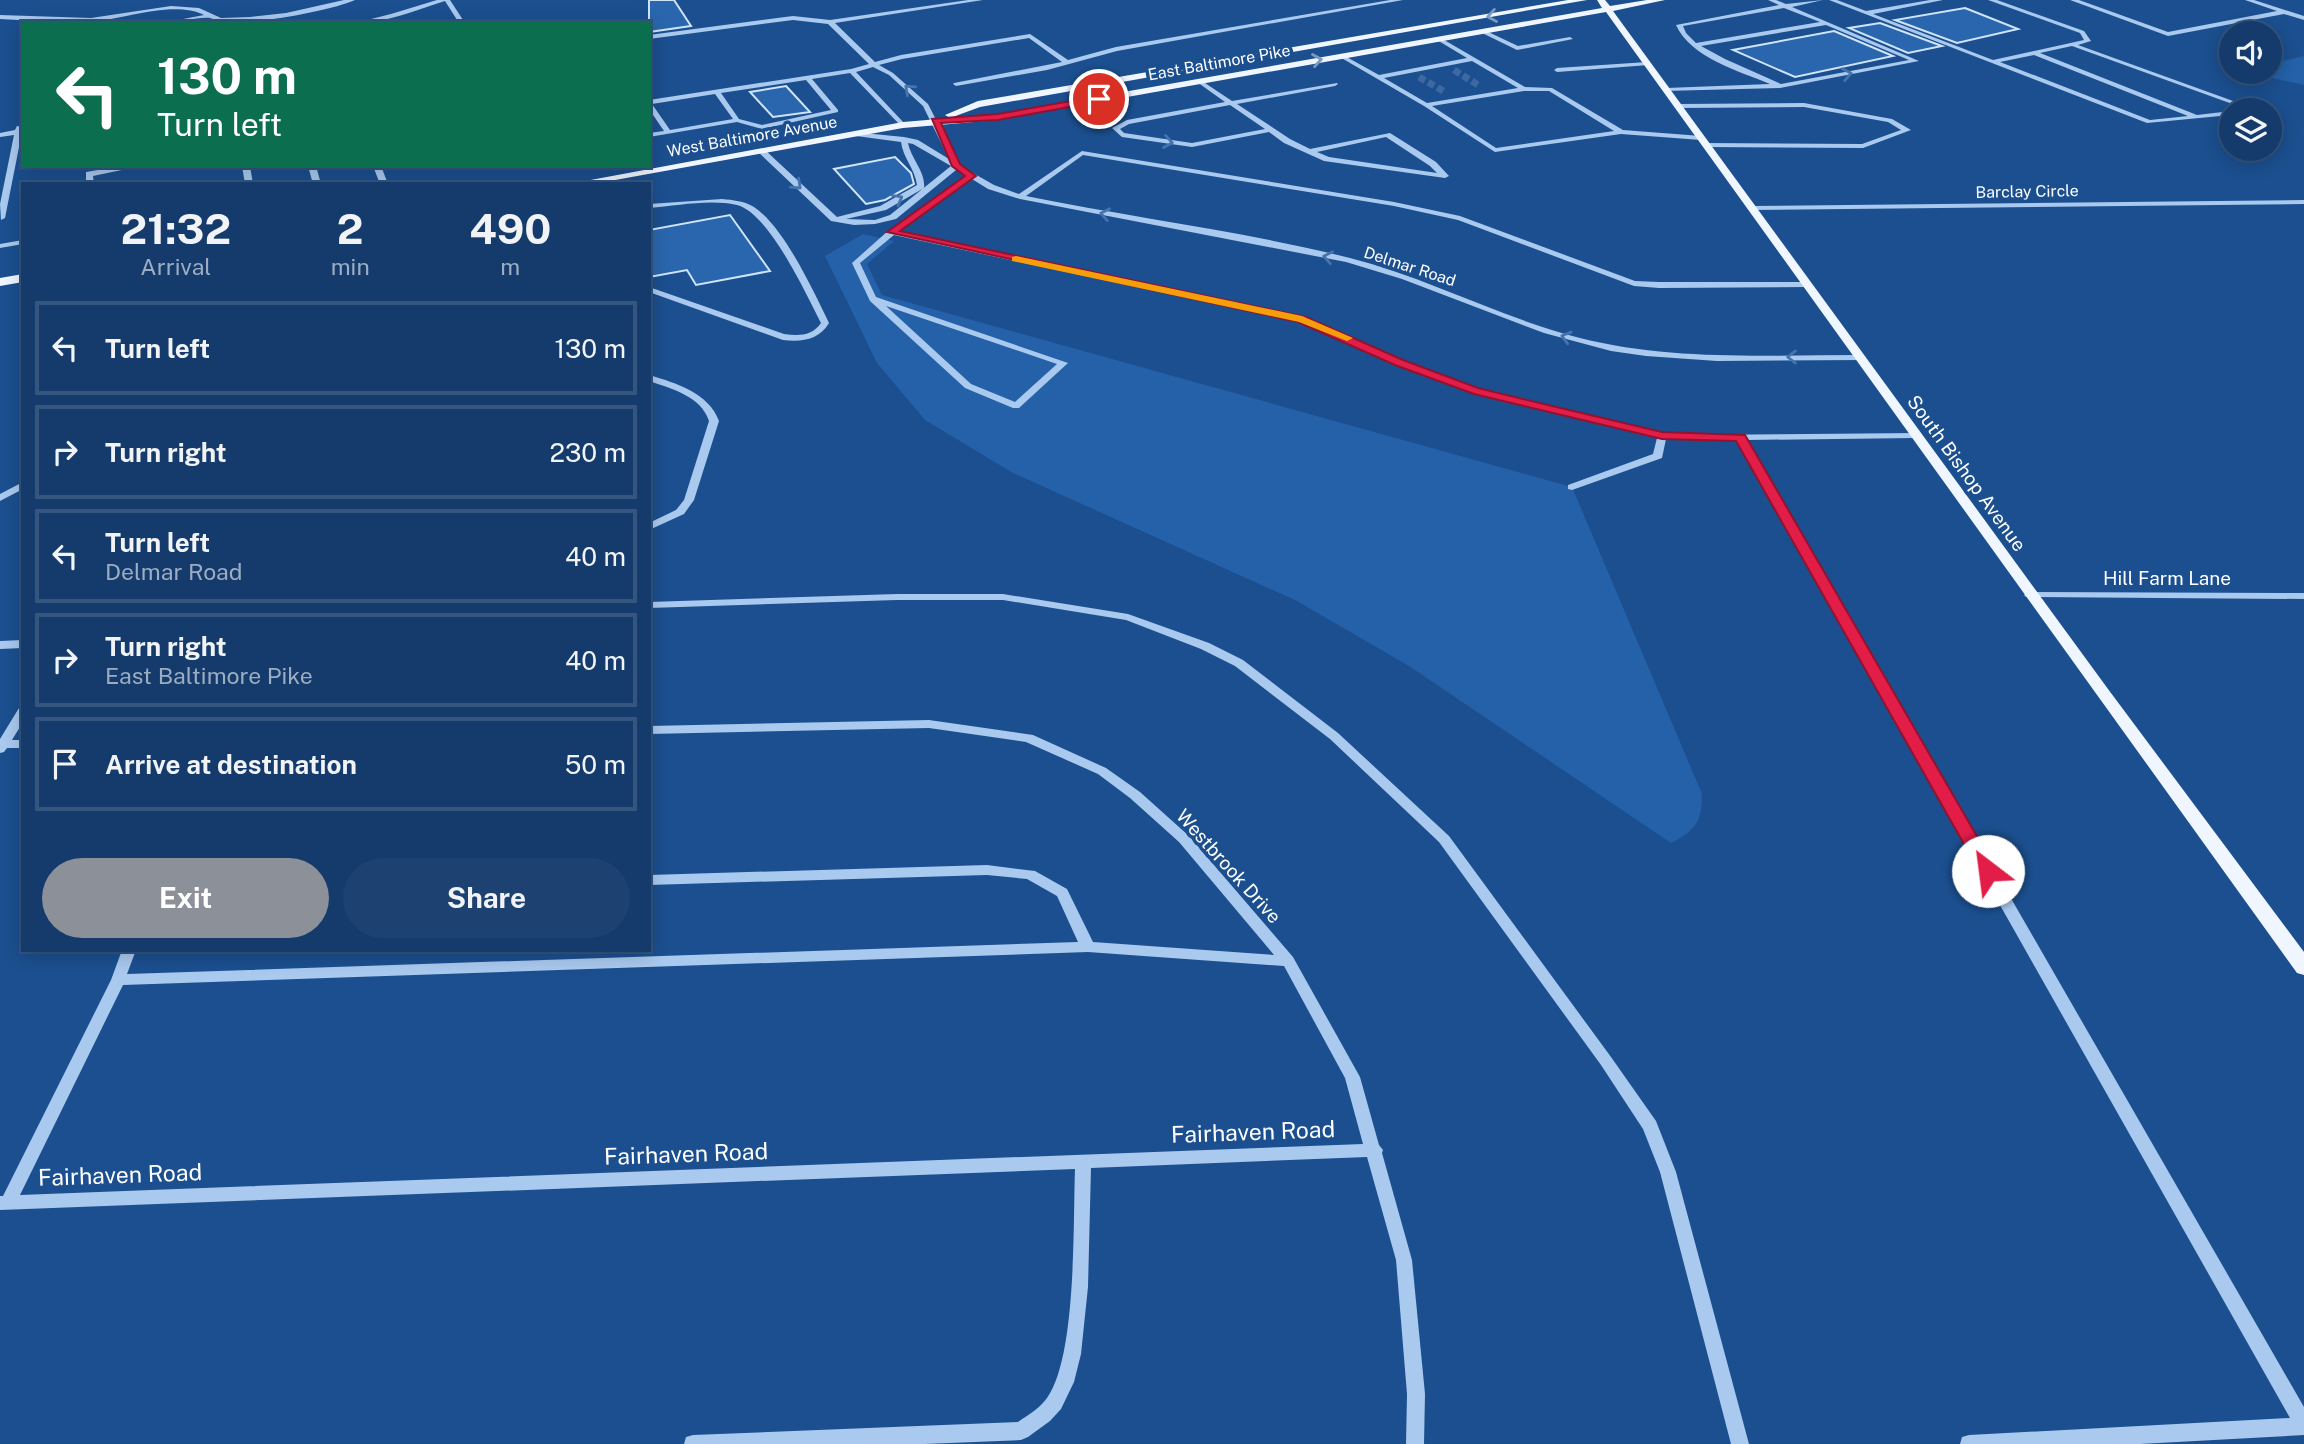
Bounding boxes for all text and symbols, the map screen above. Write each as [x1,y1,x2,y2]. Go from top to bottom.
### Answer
one-way arrow [1486,8,1498,23]
map controls [2219,21,2282,161]
button: sound [2219,21,2282,84]
street label: East Baltimore Pike [1146,41,1292,84]
text: 130 m [157,47,297,105]
icon: left [42,49,133,140]
one-way arrow [1311,54,1323,69]
one-way arrow [1841,67,1853,82]
pin [1069,69,1129,129]
icon: arrive [1080,80,1118,118]
one-way arrow [904,85,917,97]
button: layers [2219,98,2282,161]
text: Turn left [157,106,282,143]
street label: West Baltimore Avenue [666,112,839,161]
one-way arrow [1162,134,1174,149]
one-way arrow [789,177,802,190]
street label: Barclay Circle [1975,181,2079,202]
one-way arrow [891,194,904,207]
text: 21:32 [121,204,231,253]
text: 2 [337,204,364,253]
text: 490 [469,204,551,253]
one-way arrow [1099,208,1111,223]
street label: Delmar Road [1361,243,1458,290]
one-way arrow [1322,250,1334,265]
text: Arrival [140,253,211,280]
text: min [331,253,370,280]
text: m [500,253,520,280]
icon: left [46,329,84,367]
one-way arrow [1561,331,1573,346]
text: Turn left [105,333,210,364]
text: 130 m [554,333,626,364]
one-way arrow [1786,349,1797,365]
street label: South Bishop Avenue [1903,391,2031,555]
icon: right [46,433,84,471]
text: Turn right [105,437,227,468]
text: 230 m [550,437,626,468]
text: Turn left [105,527,210,558]
icon: left [46,537,84,575]
text: 40 m [565,541,626,572]
text: Delmar Road [105,558,242,585]
street label: Hill Farm Lane [2103,567,2231,589]
text: Turn right [105,631,227,662]
icon: right [46,641,84,679]
text: 40 m [565,645,626,676]
text: East Baltimore Pike [105,662,313,689]
icon: arrive [46,745,84,783]
text: Arrive at destination [105,749,357,780]
text: 50 m [565,749,626,780]
street label: Westbrook Drive [1172,805,1286,927]
position arrow [1951,834,2025,908]
button: Exit [42,858,329,938]
button: Share [343,858,630,938]
street label: Fairhaven Road [1170,1115,1336,1148]
street label: Fairhaven Road [603,1137,769,1170]
street label: Fairhaven Road [37,1158,203,1191]

